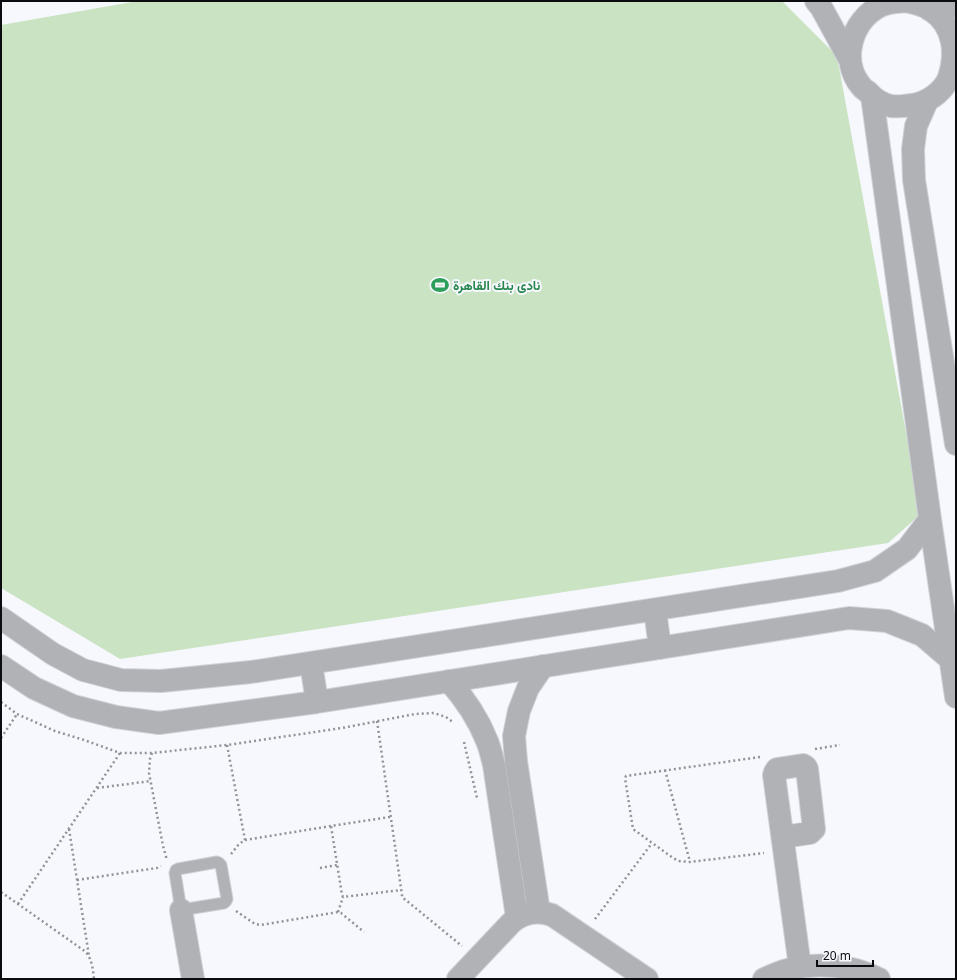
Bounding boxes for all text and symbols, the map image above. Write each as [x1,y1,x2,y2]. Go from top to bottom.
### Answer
sports icon: نادى بنك القاهرة [430,275,450,295]
place label: نادى بنك القاهرة [453,276,540,294]
scale bar [817,942,873,968]
text: 20 m [823,947,851,964]

